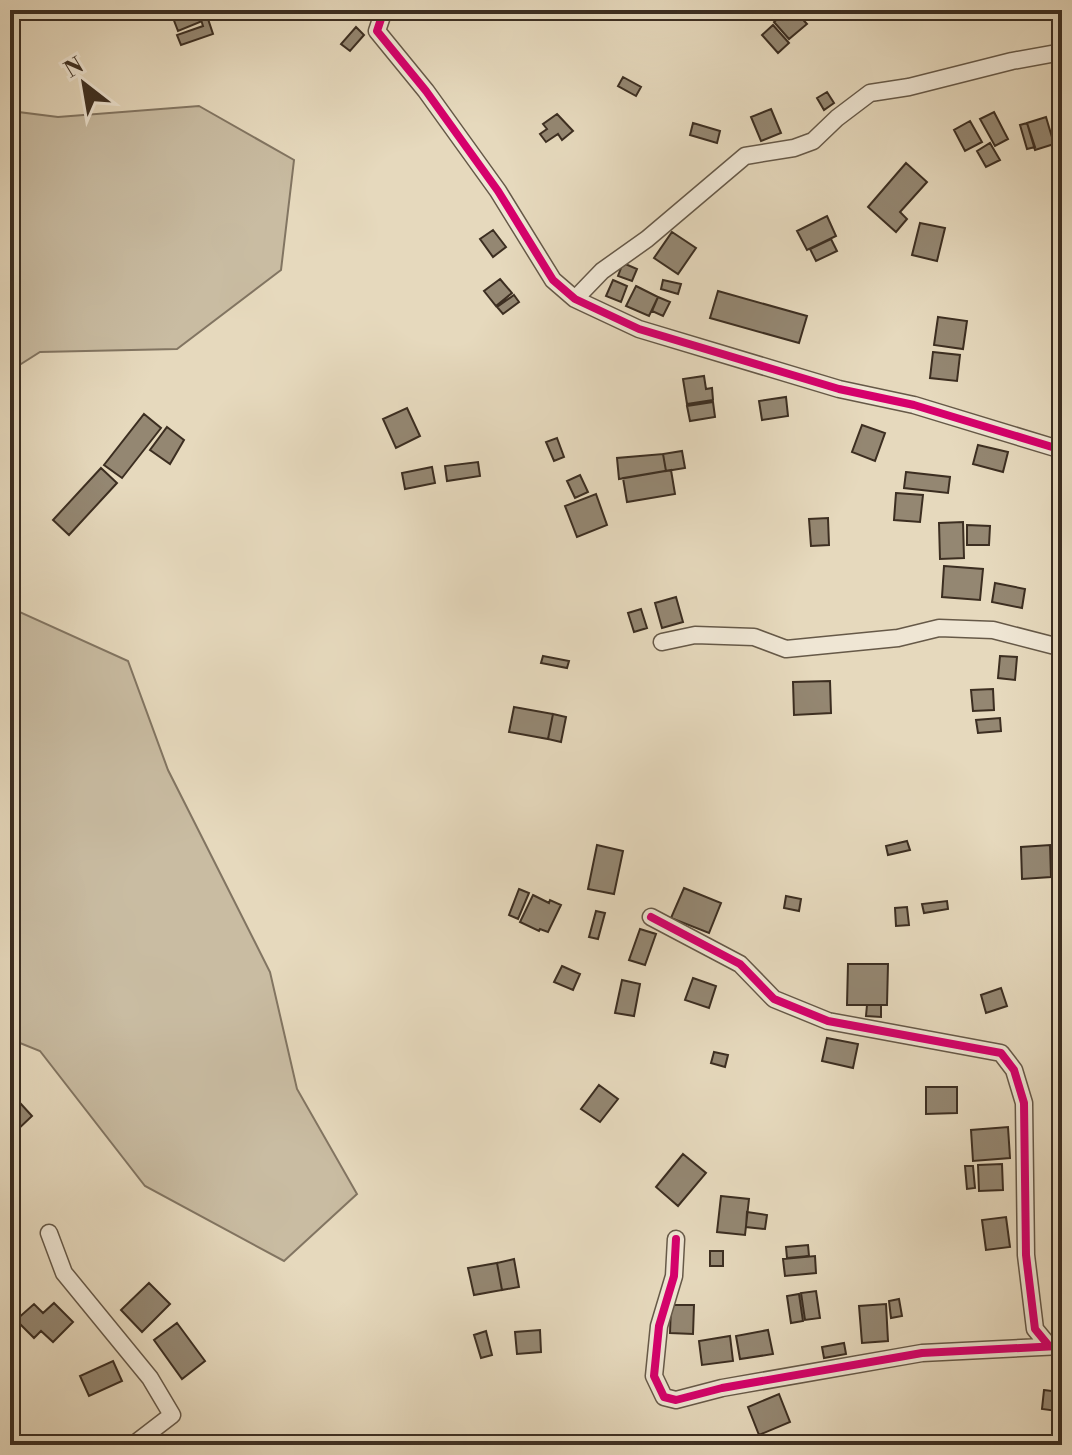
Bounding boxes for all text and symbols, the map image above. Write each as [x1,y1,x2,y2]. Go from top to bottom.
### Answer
north arrow [44,44,124,124]
text: N [60,52,89,84]

